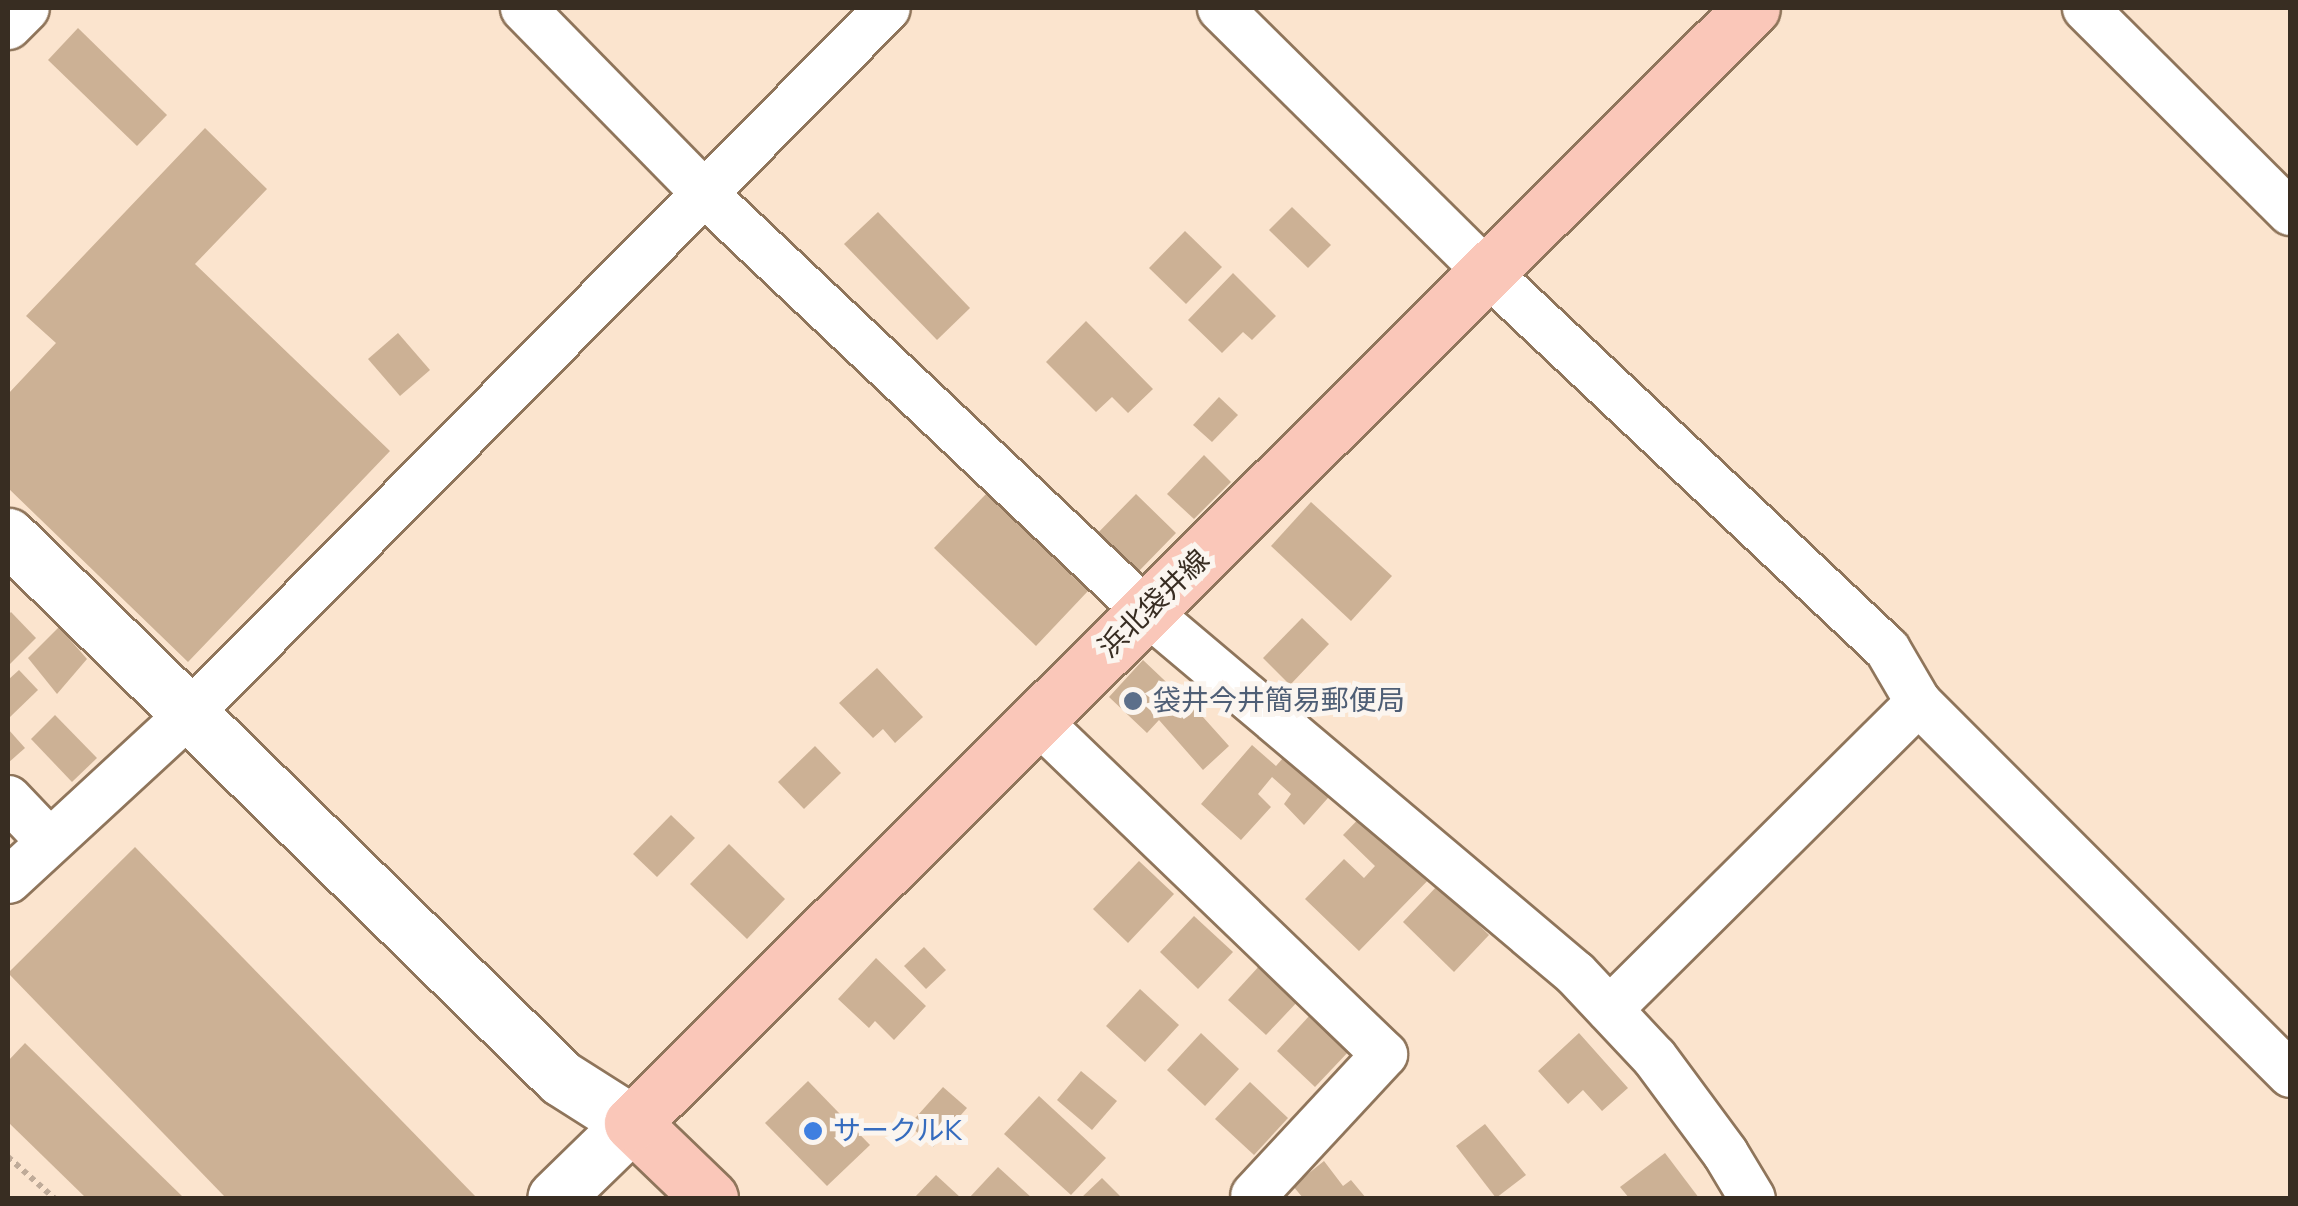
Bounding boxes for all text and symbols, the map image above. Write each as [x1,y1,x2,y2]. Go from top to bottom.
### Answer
street label: 浜北袋井線 [1092,543,1216,665]
place label: 袋井今井簡易郵便局 [1153,684,1405,718]
marker: 袋井今井簡易郵便局 [1122,690,1144,712]
place label: サークルK [833,1114,962,1148]
marker: サークルK [802,1120,824,1142]

